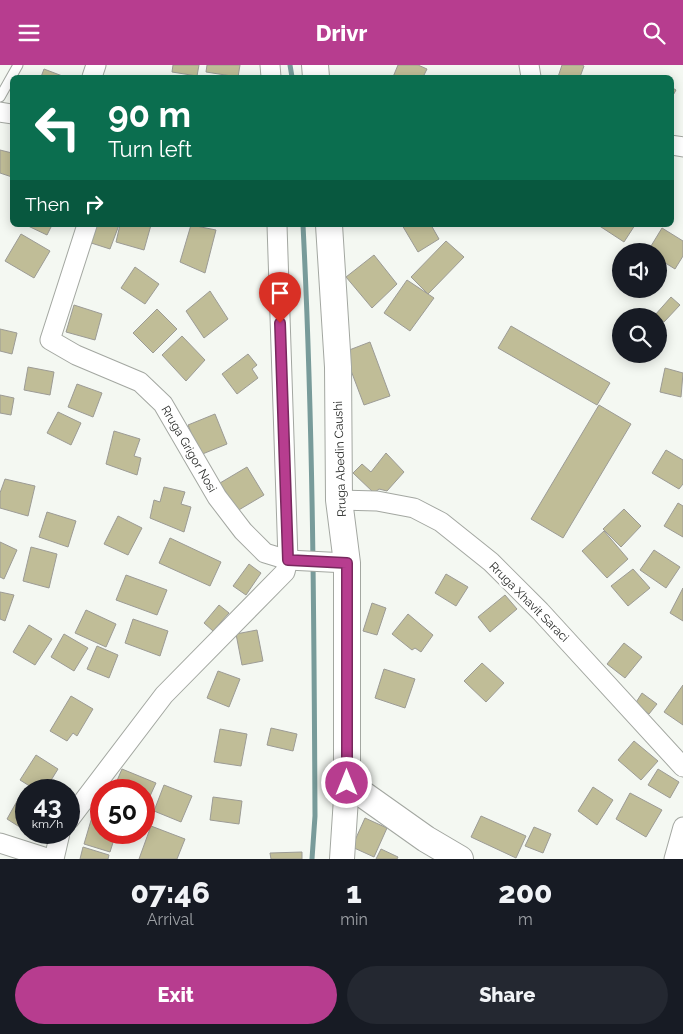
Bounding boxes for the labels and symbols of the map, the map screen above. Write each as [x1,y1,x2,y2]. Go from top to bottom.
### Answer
pin [259,272,301,323]
street label: Rruga Abedin Caushi [331,401,349,517]
street label: Rruga Grigor Nosi [158,403,220,495]
street label: Rruga Xhavit Saraci [486,559,572,645]
position arrow [320,756,372,808]
speed limit sign: 50 [90,779,155,844]

